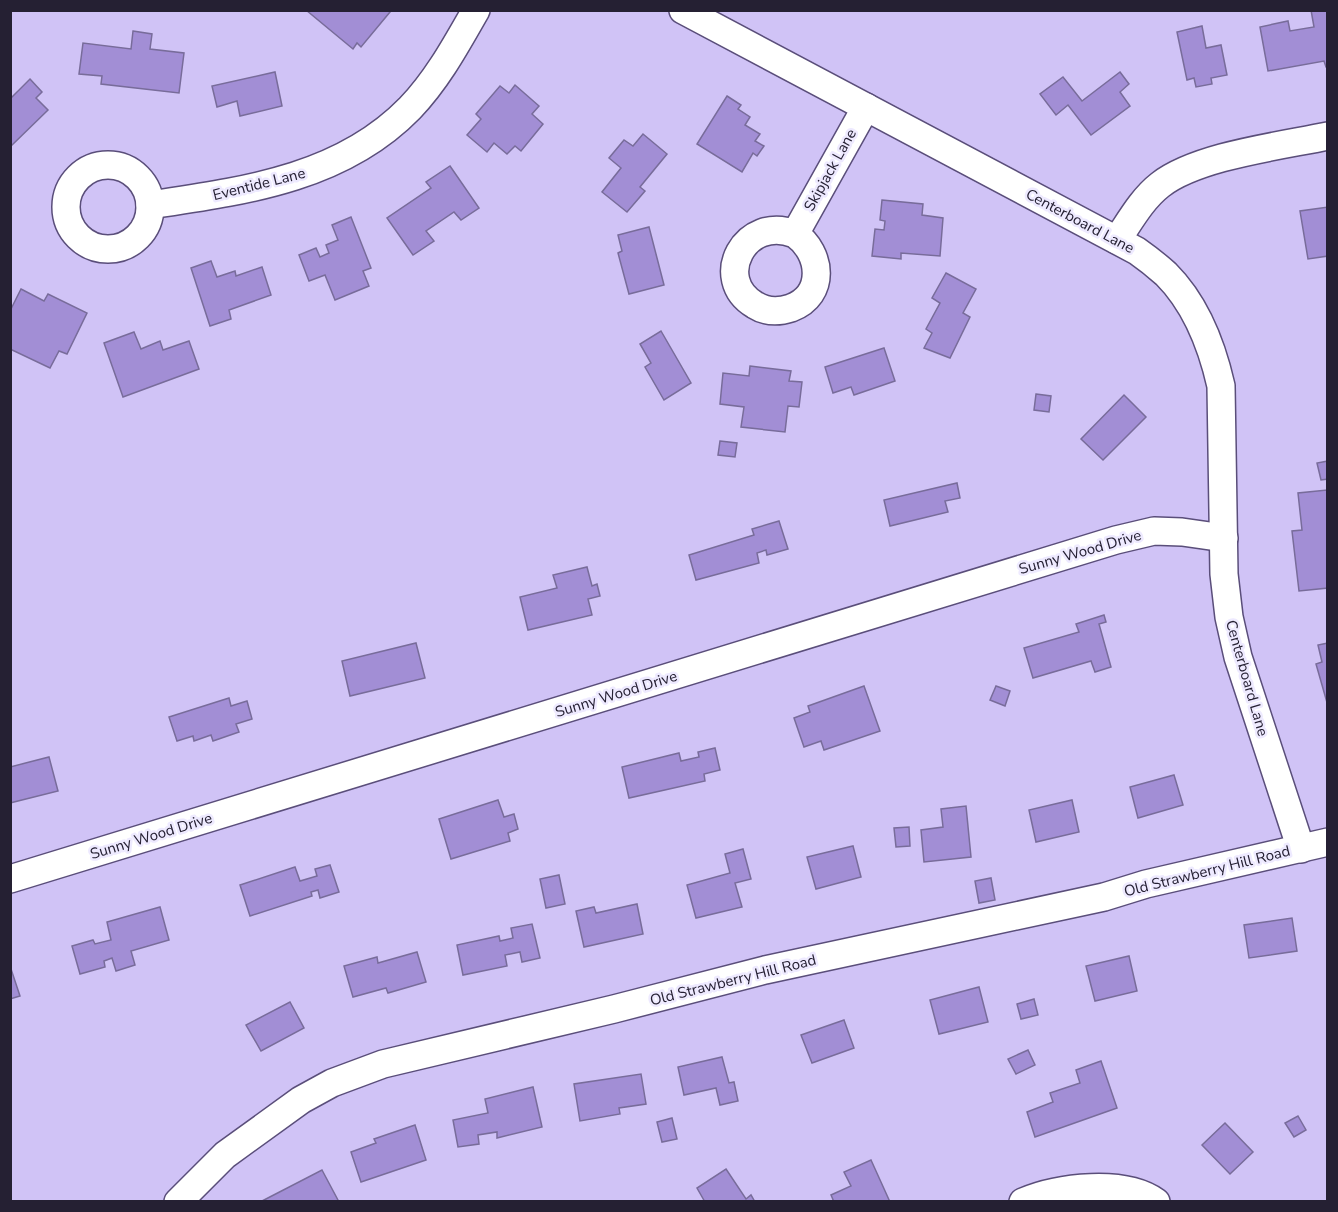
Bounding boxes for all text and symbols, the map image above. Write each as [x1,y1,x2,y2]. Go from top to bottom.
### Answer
street label: Skipjack Lane [799,125,861,215]
street label: Eventide Lane [211,163,307,205]
street label: Centerboard Lane [1022,184,1138,258]
street label: Sunny Wood Drive [1016,525,1144,579]
street label: Centerboard Lane [1221,618,1273,738]
street label: Sunny Wood Drive [553,666,679,722]
street label: Sunny Wood Drive [88,808,214,864]
street label: Old Strawberry Hill Road [1122,841,1292,901]
street label: Old Strawberry Hill Road [648,950,818,1010]

